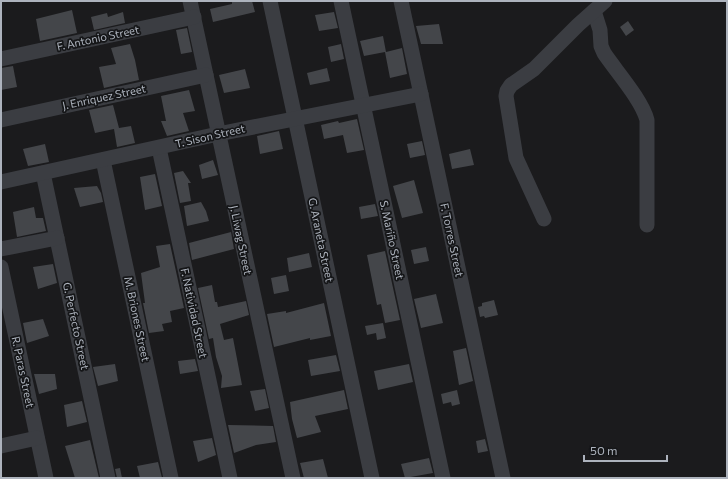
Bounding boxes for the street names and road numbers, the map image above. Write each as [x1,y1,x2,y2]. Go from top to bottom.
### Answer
street label: F. Antonio Street [56,22,141,53]
street label: J. Enriquez Street [61,81,148,113]
street label: T. Sison Street [174,121,247,150]
street label: G. Araneta Street [306,197,337,284]
street label: S. Mariño Street [378,199,407,281]
street label: F. Torres Street [438,202,467,279]
street label: J. Liwag Street [227,204,255,276]
street label: F. Natividad Street [179,267,210,360]
street label: M. Briones Street [122,275,153,363]
street label: G. Perfecto Street [61,281,92,371]
street label: R. Paras Street [10,335,38,409]

